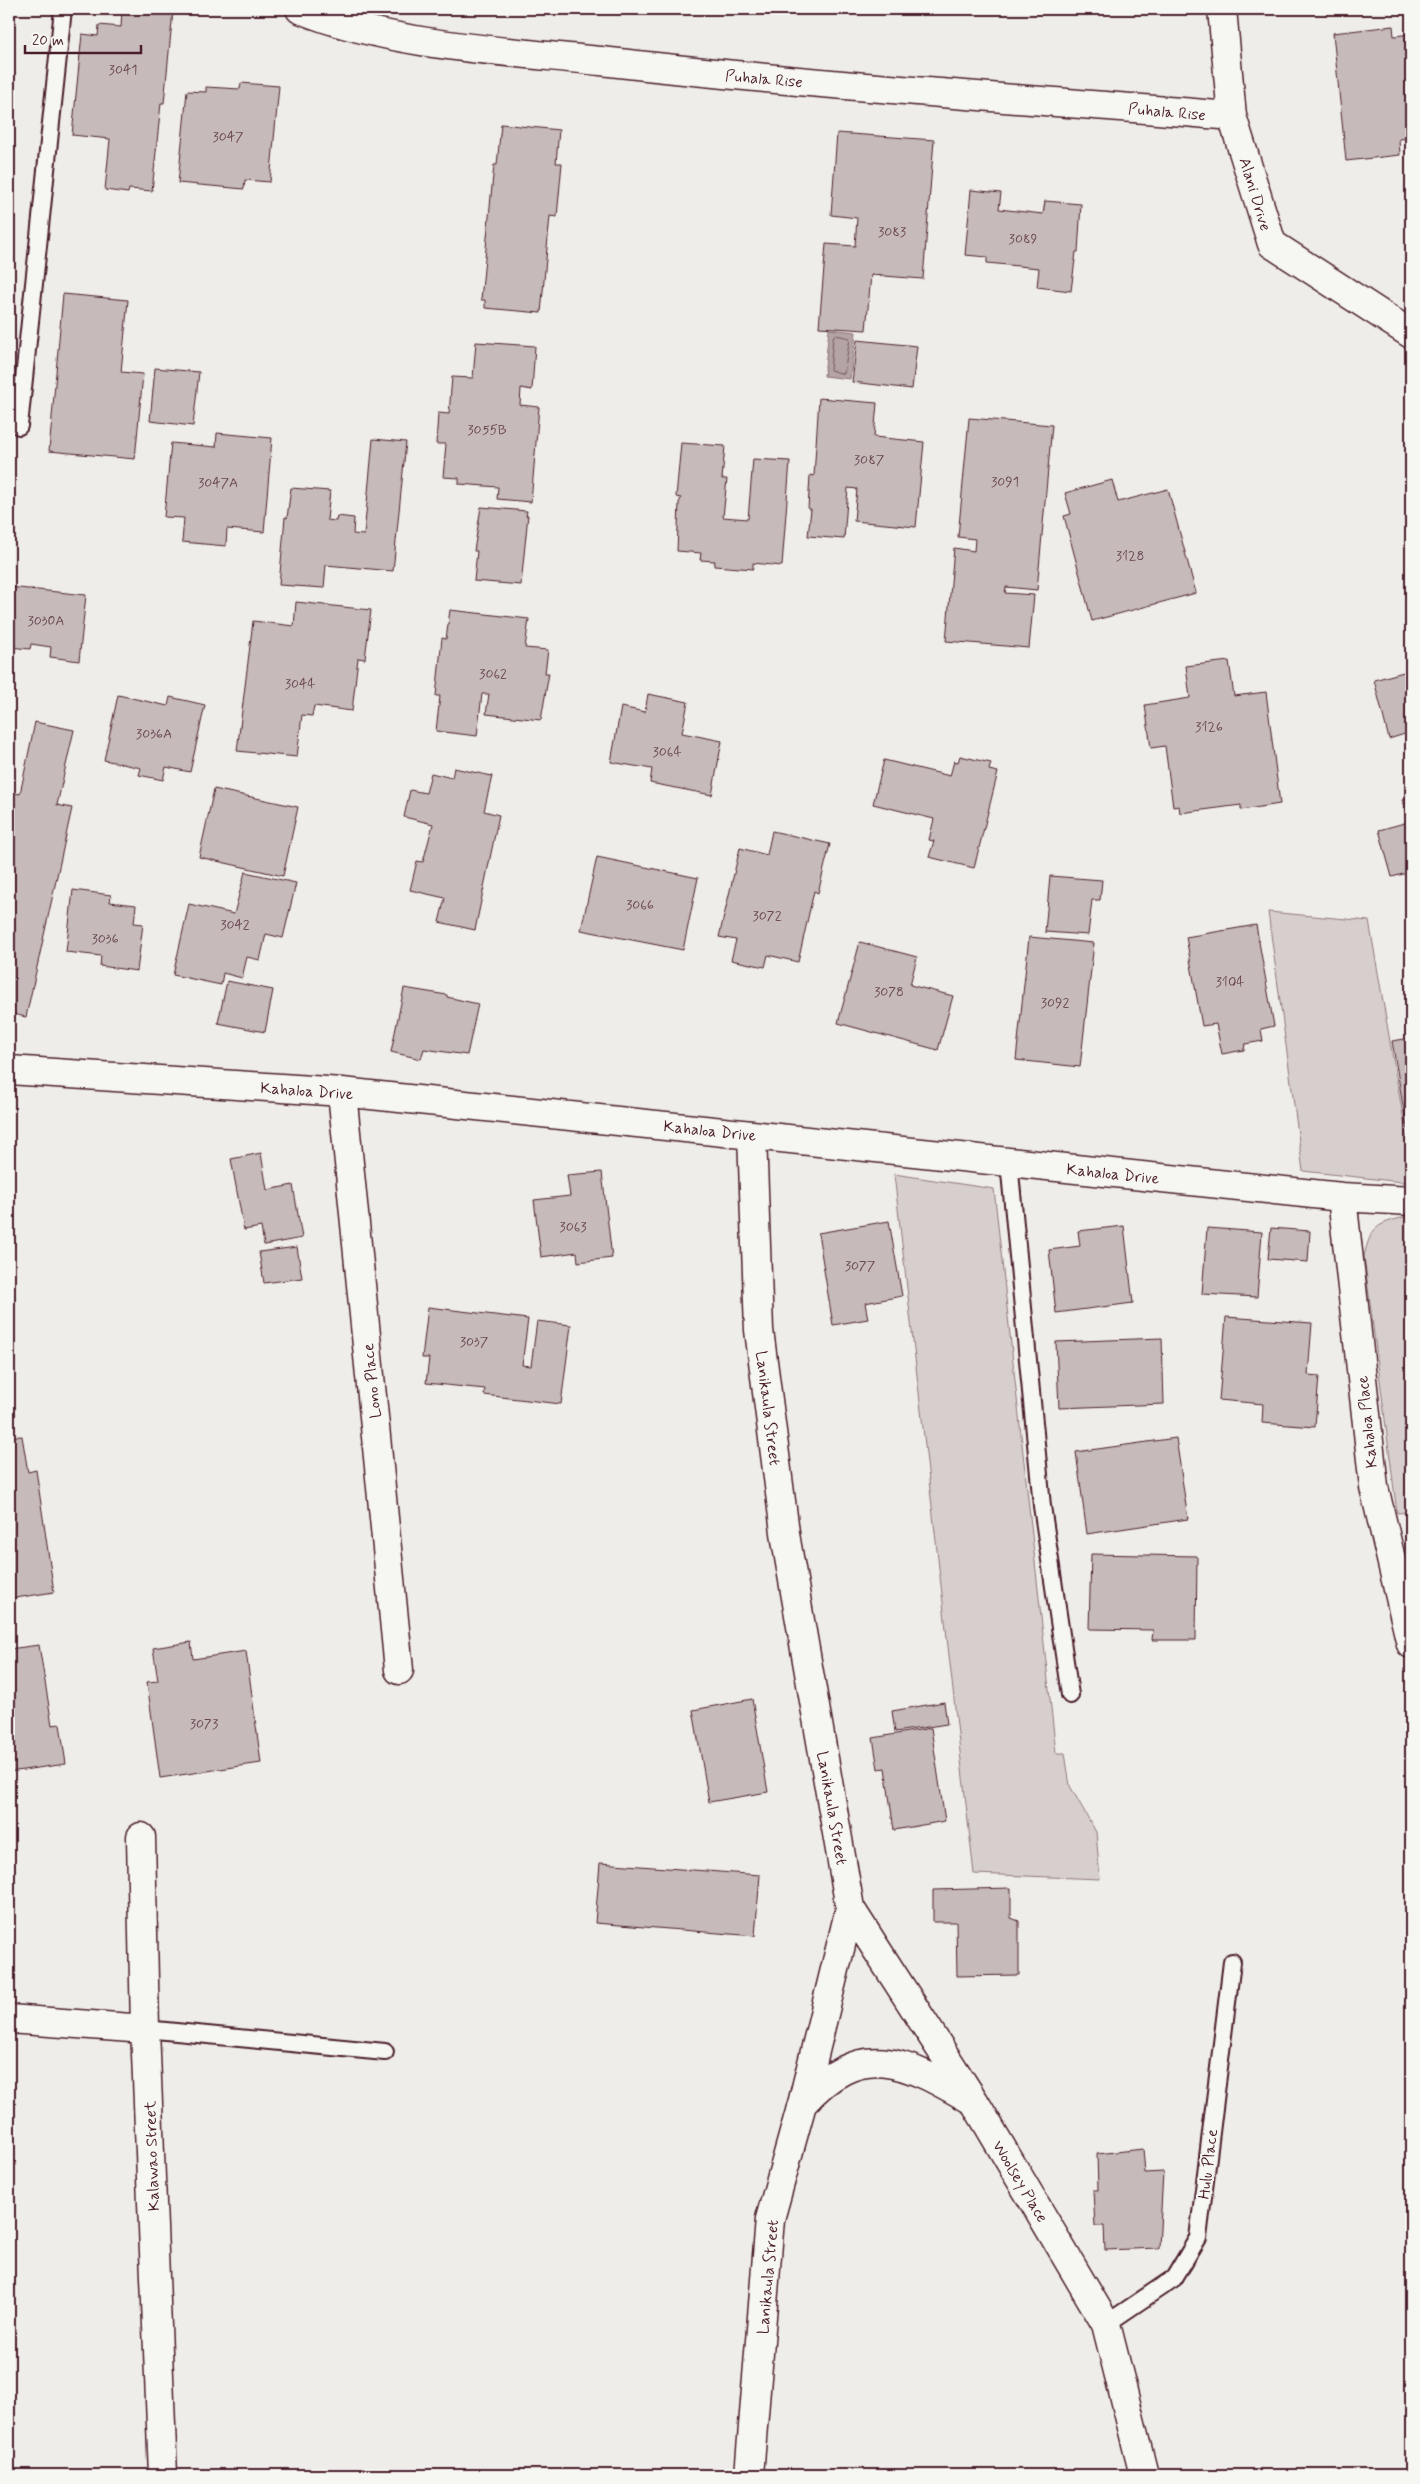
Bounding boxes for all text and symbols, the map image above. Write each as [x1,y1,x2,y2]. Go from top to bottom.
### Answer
scale bar [25,22,141,54]
text: 20 m [32,31,64,51]
house number: 3041 [109,61,137,79]
street label: Puhala Rise [724,66,803,93]
street label: Puhala Rise [1127,99,1206,126]
house number: 3047 [212,128,244,146]
street label: Alani Drive [1233,155,1276,234]
house number: 3083 [878,223,906,241]
house number: 3089 [1009,230,1038,248]
house number: 3055B [467,421,507,439]
house number: 3087 [854,451,885,469]
house number: 3091 [991,473,1019,491]
house number: 3047A [198,474,238,492]
house number: 3128 [1116,547,1144,565]
house number: 3030A [27,612,65,630]
house number: 3062 [479,665,507,683]
house number: 3044 [285,675,315,693]
house number: 3126 [1195,718,1223,736]
house number: 3036A [136,725,172,743]
house number: 3064 [652,743,682,761]
house number: 3066 [626,896,654,914]
house number: 3072 [752,907,782,925]
house number: 3042 [220,916,250,934]
house number: 3036 [91,930,119,948]
house number: 3104 [1216,973,1244,991]
house number: 3078 [874,983,904,1001]
house number: 3092 [1041,994,1069,1012]
street label: Kahaloa Drive [260,1078,355,1105]
street label: Kahaloa Drive [662,1116,758,1147]
street label: Kahaloa Drive [1065,1159,1161,1190]
house number: 3063 [559,1218,587,1236]
house number: 3077 [845,1257,876,1275]
house number: 3037 [460,1333,489,1351]
street label: Lono Place [358,1342,387,1419]
street label: Lanikaula Street [750,1350,785,1467]
street label: Kahaloa Place [1352,1374,1383,1469]
house number: 3073 [190,1715,218,1733]
street label: Lanikaula Street [811,1750,852,1867]
street label: Kalawao Street [140,2100,165,2211]
street label: Hulu Place [1194,2128,1223,2201]
street label: Woolsey Place [987,2137,1052,2227]
street label: Lanikaula Street [753,2219,784,2335]

